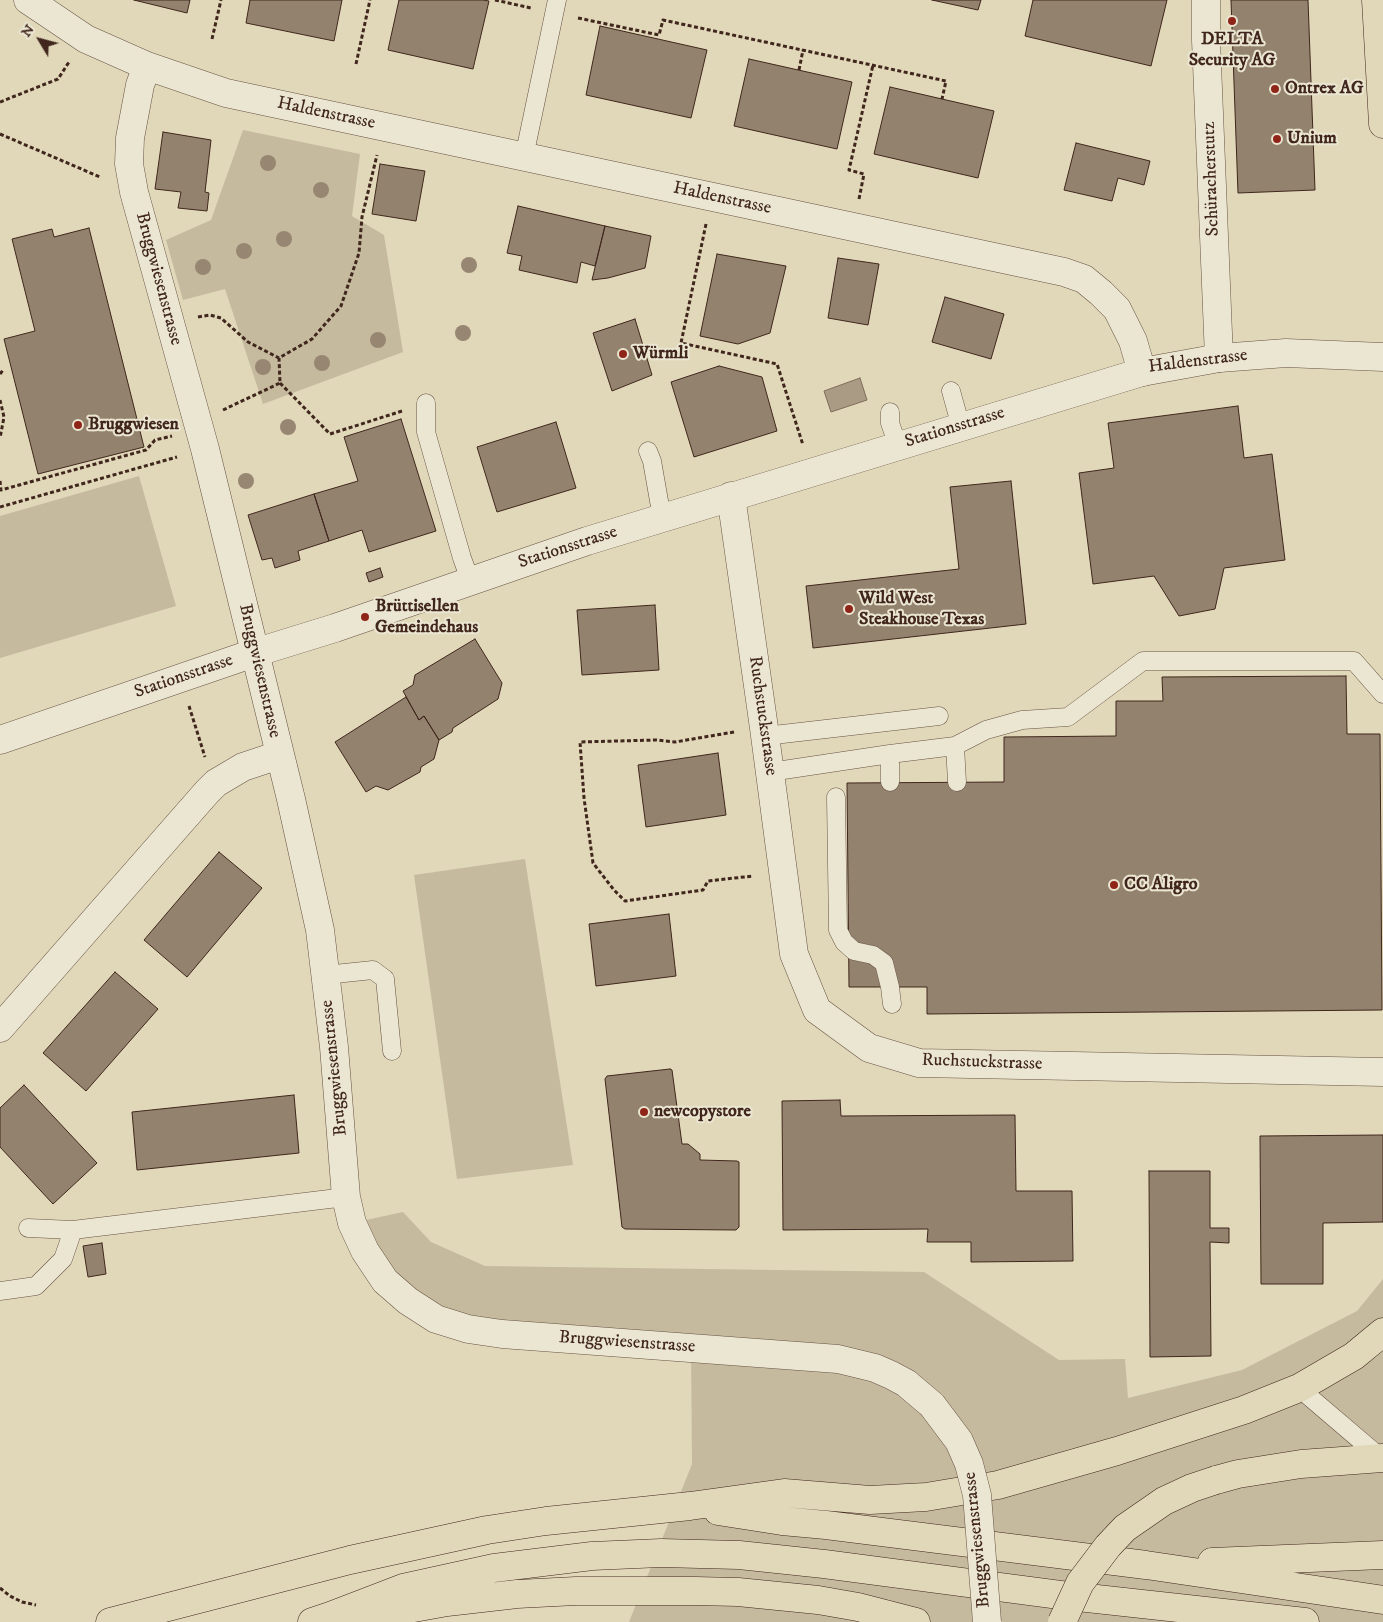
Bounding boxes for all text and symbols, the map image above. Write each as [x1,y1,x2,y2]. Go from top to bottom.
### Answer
north arrow [15,15,65,65]
marker: DELTA Security AG [1226,15,1238,27]
text: N [17,21,39,41]
place label: DELTA Security AG [1189,29,1275,72]
place label: Ontrex AG [1285,78,1364,100]
marker: Ontrex AG [1269,83,1281,95]
street label: Haldenstrasse [275,93,377,135]
street label: Schüracherstutz [1199,121,1225,237]
place label: Unium [1287,128,1337,150]
marker: Unium [1271,133,1283,145]
street label: Haldenstrasse [671,178,773,220]
street label: Bruggwiesenstrasse [130,210,186,348]
place label: Würmli [633,343,688,365]
street label: Haldenstrasse [1147,345,1249,379]
marker: Würmli [617,348,629,360]
street label: Stationsstrasse [903,403,1007,453]
place label: Bruggwiesen [88,414,179,436]
marker: Bruggwiesen [72,419,84,431]
street label: Stationsstrasse [516,522,620,574]
place label: Wild West Steakhouse Texas [859,588,984,630]
place label: Brüttisellen Gemeindehaus [375,596,478,638]
street label: Bruggwiesenstrasse [233,602,285,740]
marker: Wild West Steakhouse Texas [843,603,855,615]
marker: Brüttisellen Gemeindehaus [359,611,371,623]
street label: Stationsstrasse [132,650,236,704]
street label: Ruchstuckstrasse [743,655,781,777]
place label: CC Aligro [1124,874,1198,896]
marker: CC Aligro [1108,879,1120,891]
street label: Bruggwiesenstrasse [317,999,353,1137]
street label: Ruchstuckstrasse [921,1050,1043,1076]
place label: newcopystore [654,1101,751,1123]
marker: newcopystore [638,1106,650,1118]
street label: Bruggwiesenstrasse [558,1327,696,1359]
street label: Bruggwiesenstrasse [960,1471,996,1609]

